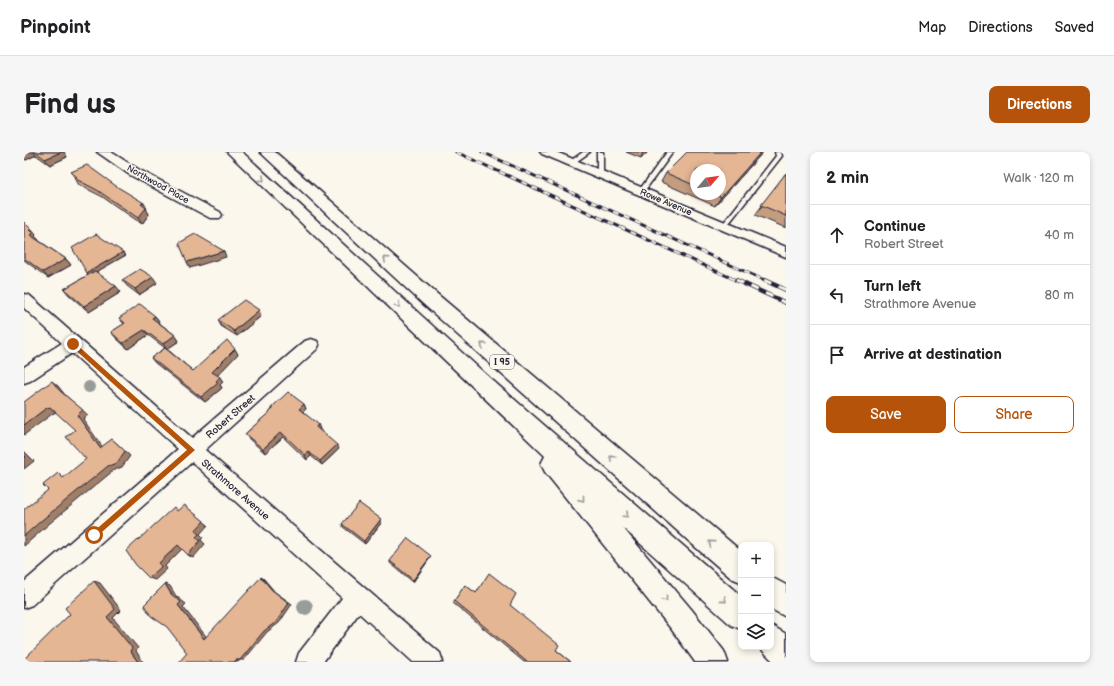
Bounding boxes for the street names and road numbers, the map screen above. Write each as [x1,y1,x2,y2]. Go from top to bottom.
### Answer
street label: Northwood Place [125,163,191,206]
street label: Rowe Avenue [638,187,694,219]
road number: I 95 [490,355,514,369]
street label: Robert Street [204,392,258,441]
street label: Strathmore Avenue [199,457,272,523]

